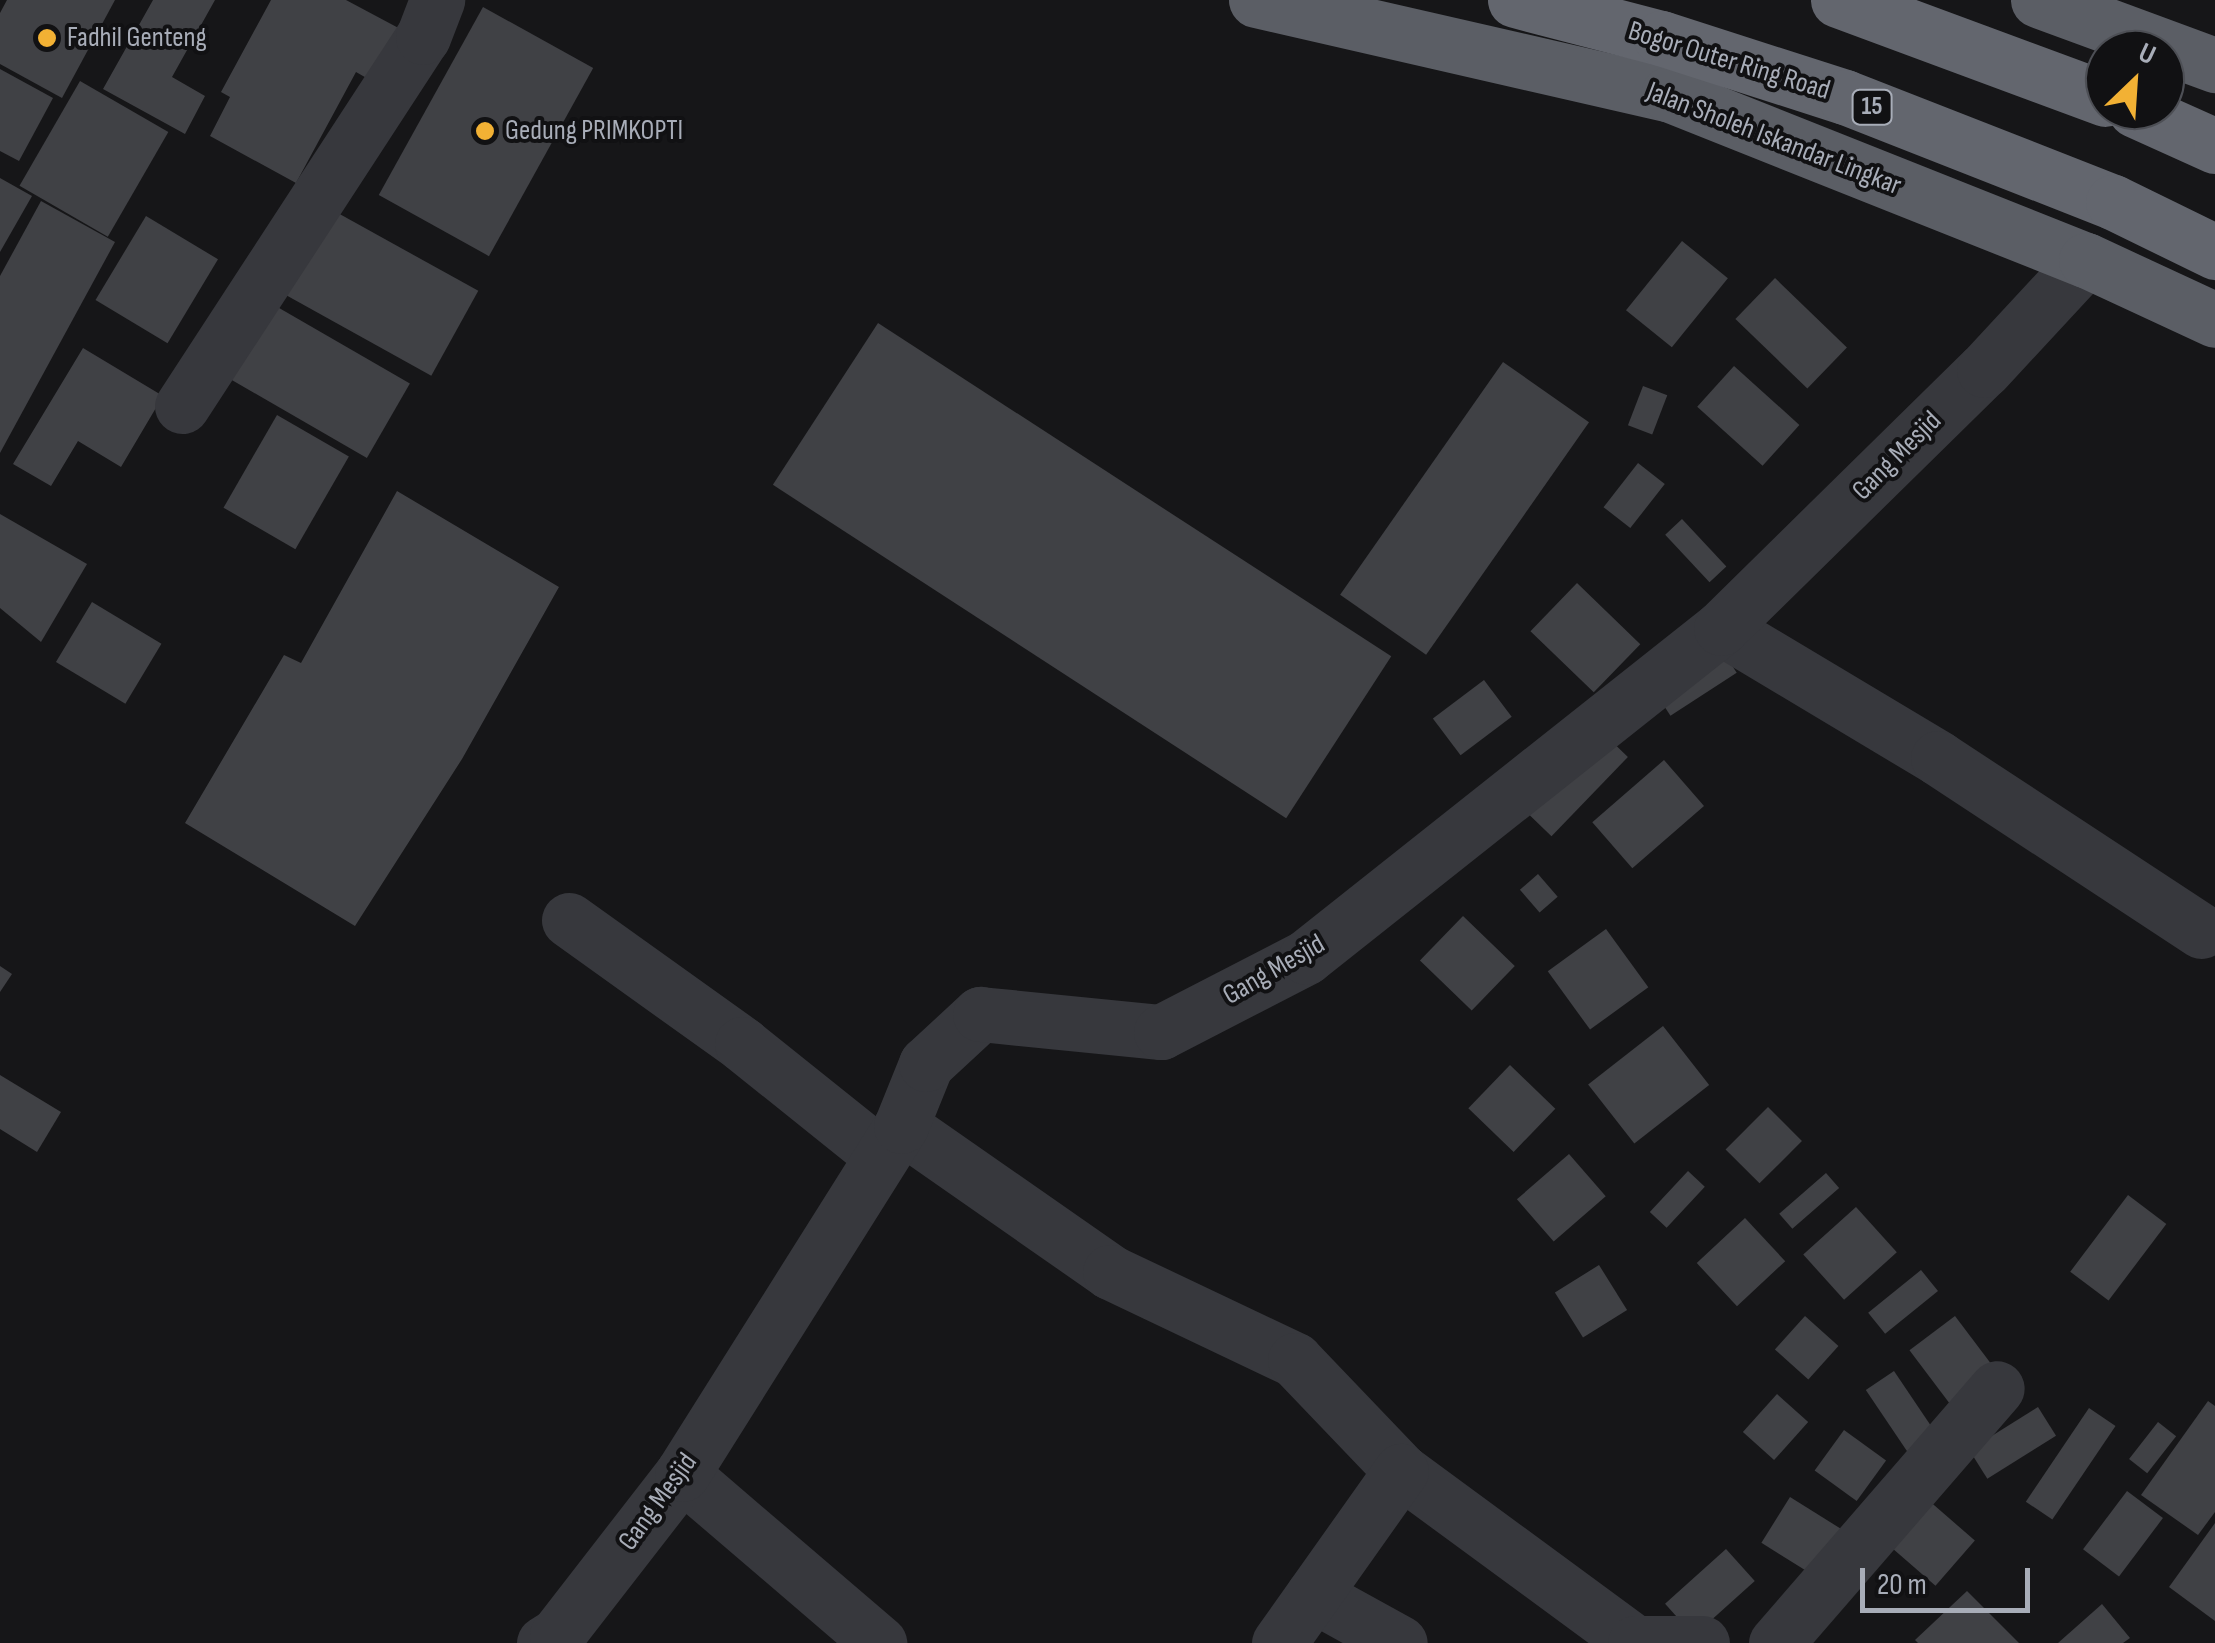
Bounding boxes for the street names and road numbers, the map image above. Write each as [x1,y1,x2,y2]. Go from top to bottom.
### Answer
street label: Bogor Outer Ring Road [1624,14,1834,108]
street label: Jalan Sholeh Iskandar Lingkar [1642,75,1906,203]
road number: 15 [1850,87,1894,127]
street label: Gang Mesjid [1846,405,1948,507]
street label: Gang Mesjid [1217,927,1331,1013]
street label: Gang Mesjid [611,1447,705,1557]

